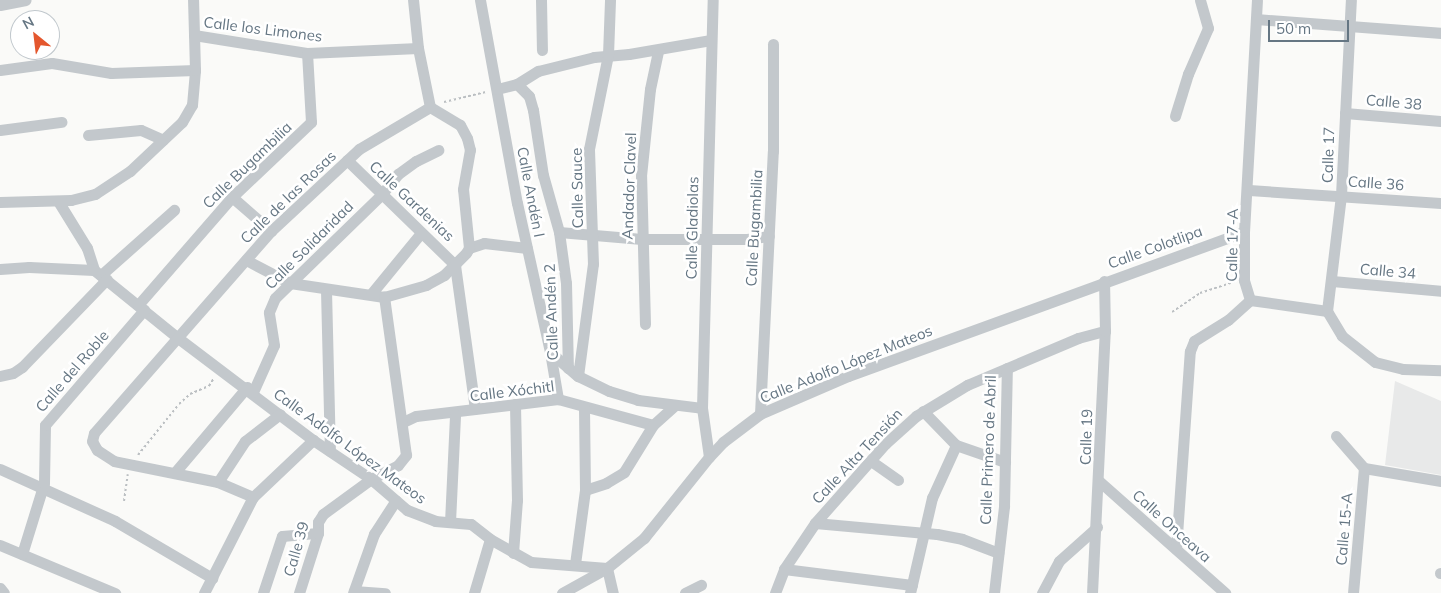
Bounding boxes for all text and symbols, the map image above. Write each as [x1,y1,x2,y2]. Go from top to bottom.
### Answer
north arrow [10,10,60,60]
scale bar [1271,10,1352,42]
text: N [19,12,37,33]
street label: Calle los Limones [203,13,323,45]
text: 50 m [1276,19,1311,38]
street label: Calle 38 [1365,91,1423,113]
street label: Calle Bugambilia [199,118,295,212]
street label: Calle 17 [1318,127,1338,183]
street label: Andador Clavel [618,132,640,240]
street label: Calle Andén I [513,145,549,239]
street label: Calle de las Rosas [236,147,340,247]
street label: Calle Sauce [567,148,587,228]
street label: Calle Gardenias [366,157,458,245]
street label: Calle Bugambilia [742,169,766,287]
street label: Calle 36 [1347,172,1405,194]
street label: Calle Gladiolas [682,176,702,280]
street label: Calle Solidaridad [261,197,357,293]
street label: Calle 17-A [1222,208,1242,282]
street label: Calle Colotlipa [1105,222,1205,272]
street label: Calle 34 [1359,260,1417,282]
street label: Calle Andén 2 [540,263,562,361]
street label: Calle Adolfo López Mateos [757,321,935,407]
street label: Calle del Roble [32,326,112,416]
street label: Calle Primero de Abril [976,375,1000,525]
street label: Calle Xóchitl [469,377,555,405]
street label: Calle Adolfo López Mateos [270,385,430,507]
street label: Calle Alta Tensión [808,404,906,508]
street label: Calle 19 [1076,409,1096,465]
street label: Calle Onceava [1129,486,1215,566]
street label: Calle 15-A [1332,492,1356,566]
street label: Calle 39 [280,519,312,579]

